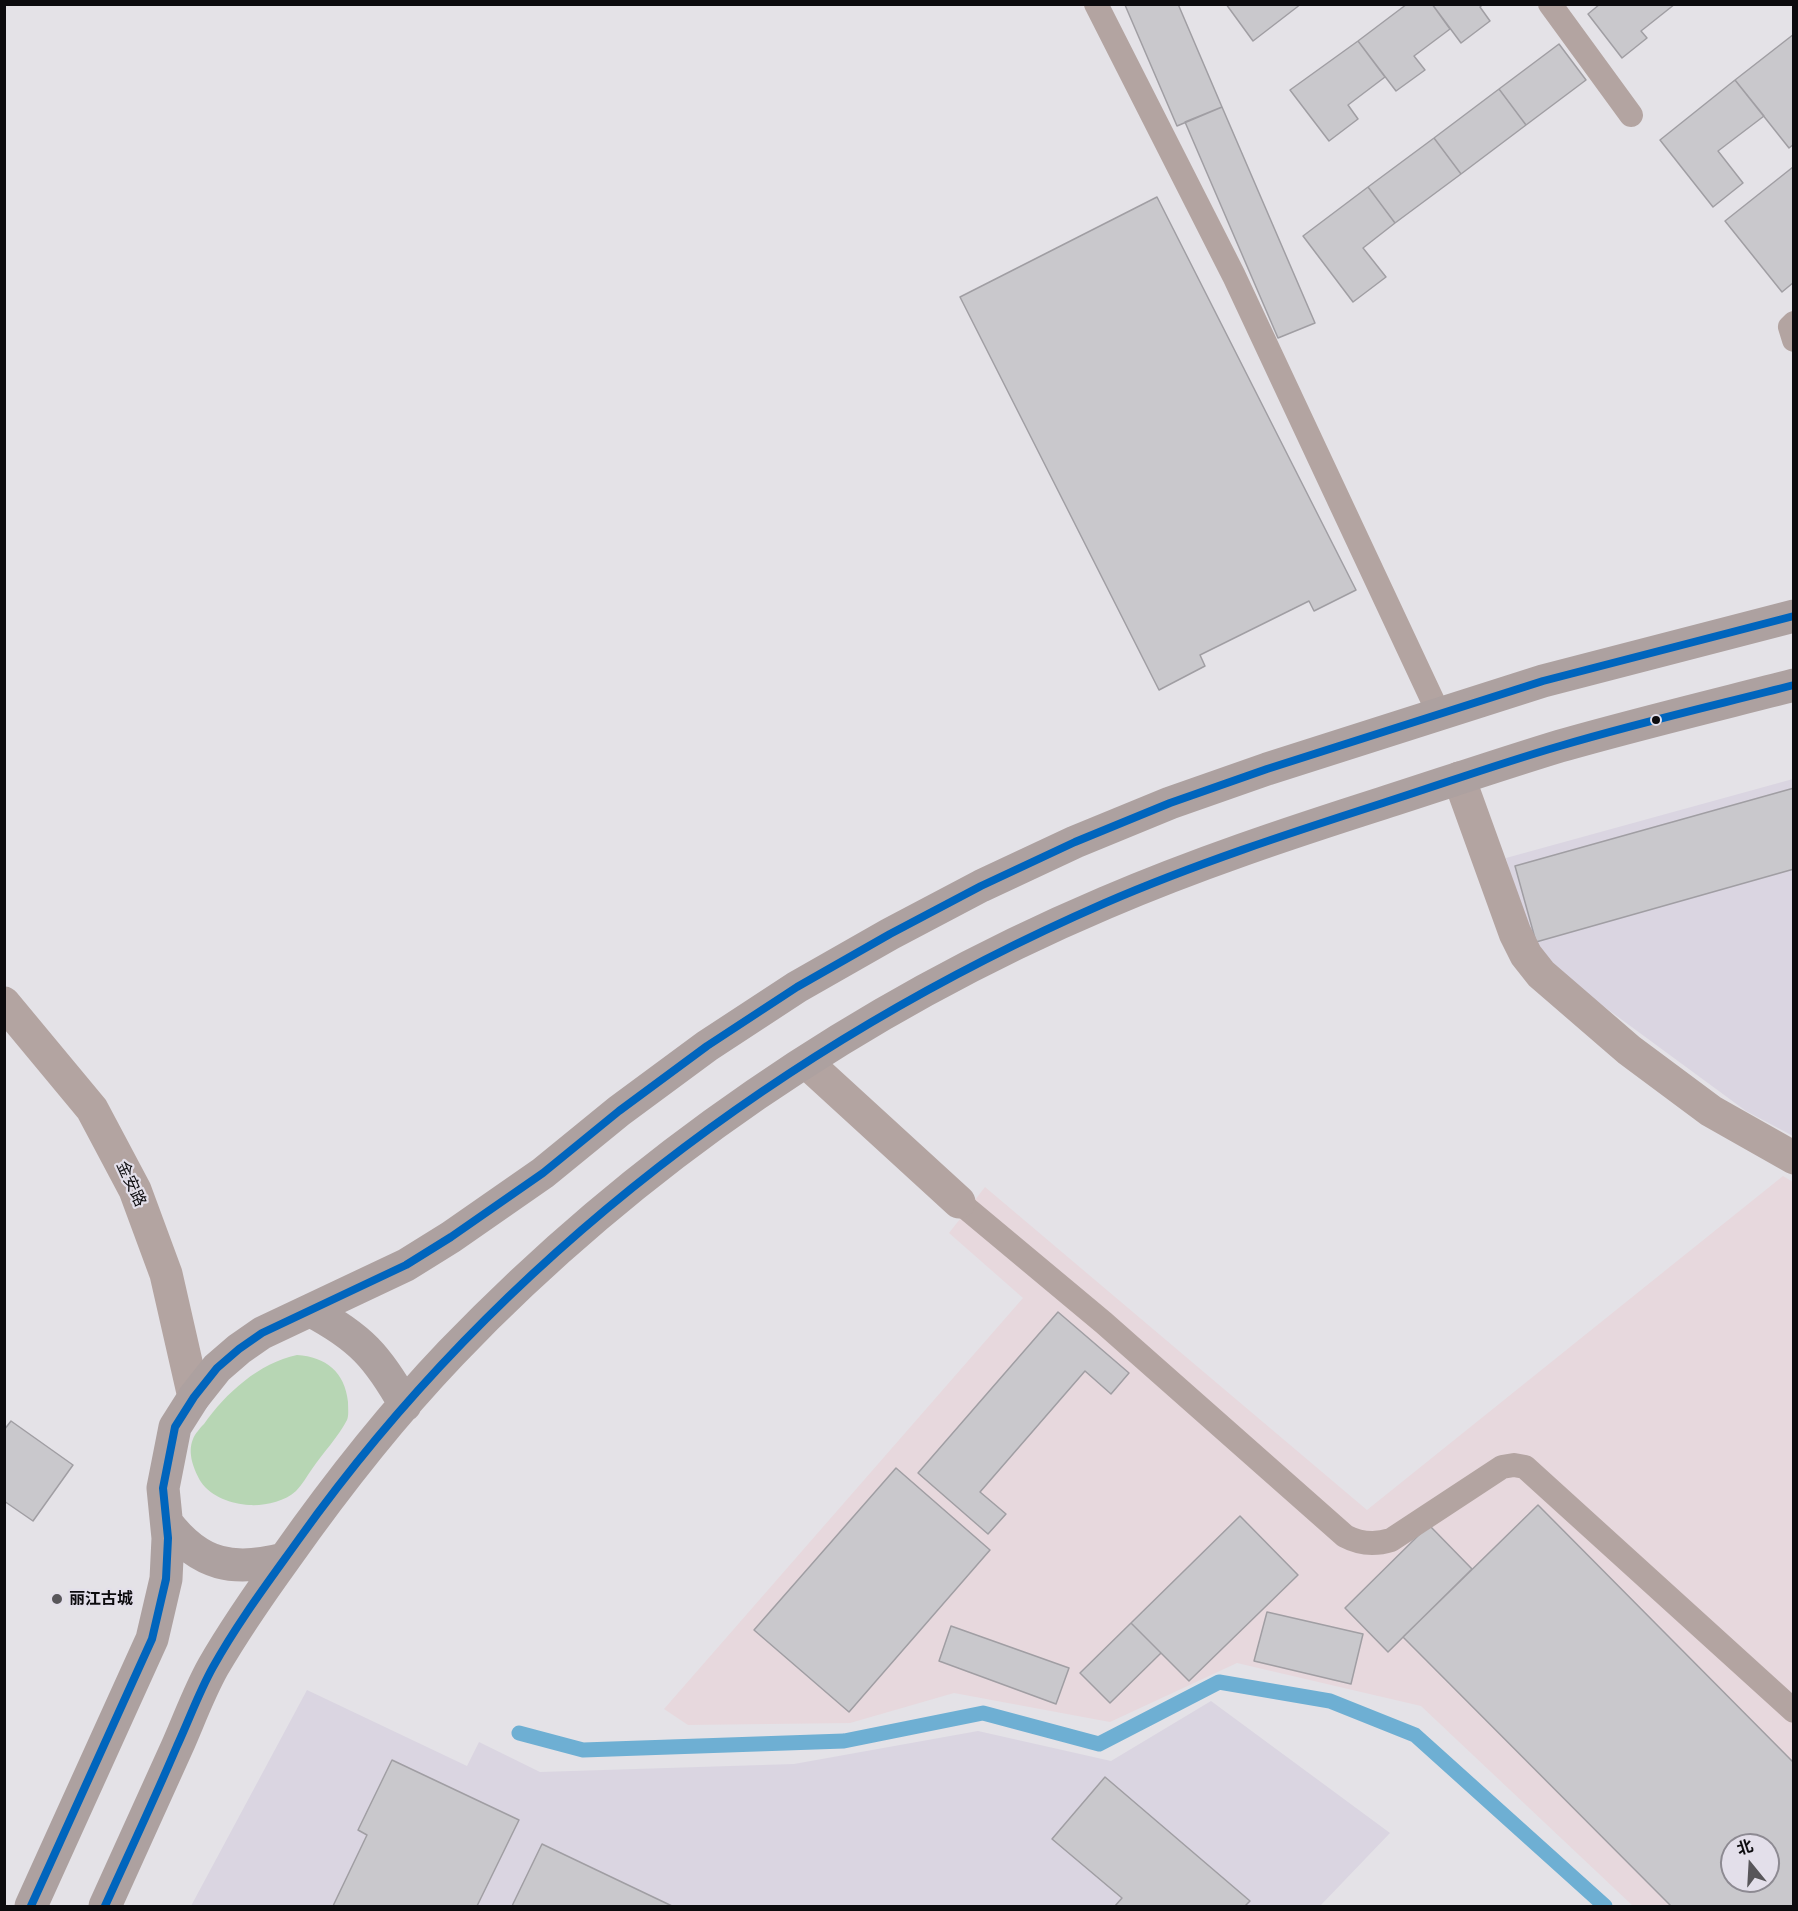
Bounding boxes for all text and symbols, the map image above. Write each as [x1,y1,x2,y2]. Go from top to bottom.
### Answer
unlabelled marker [1650,714,1662,726]
street label: 金安路 [112,1158,150,1210]
place label: 丽江古城 [69,1589,133,1609]
marker: 丽江古城 [50,1592,64,1606]
north arrow [1720,1833,1780,1893]
text: 北 [1734,1836,1755,1859]

